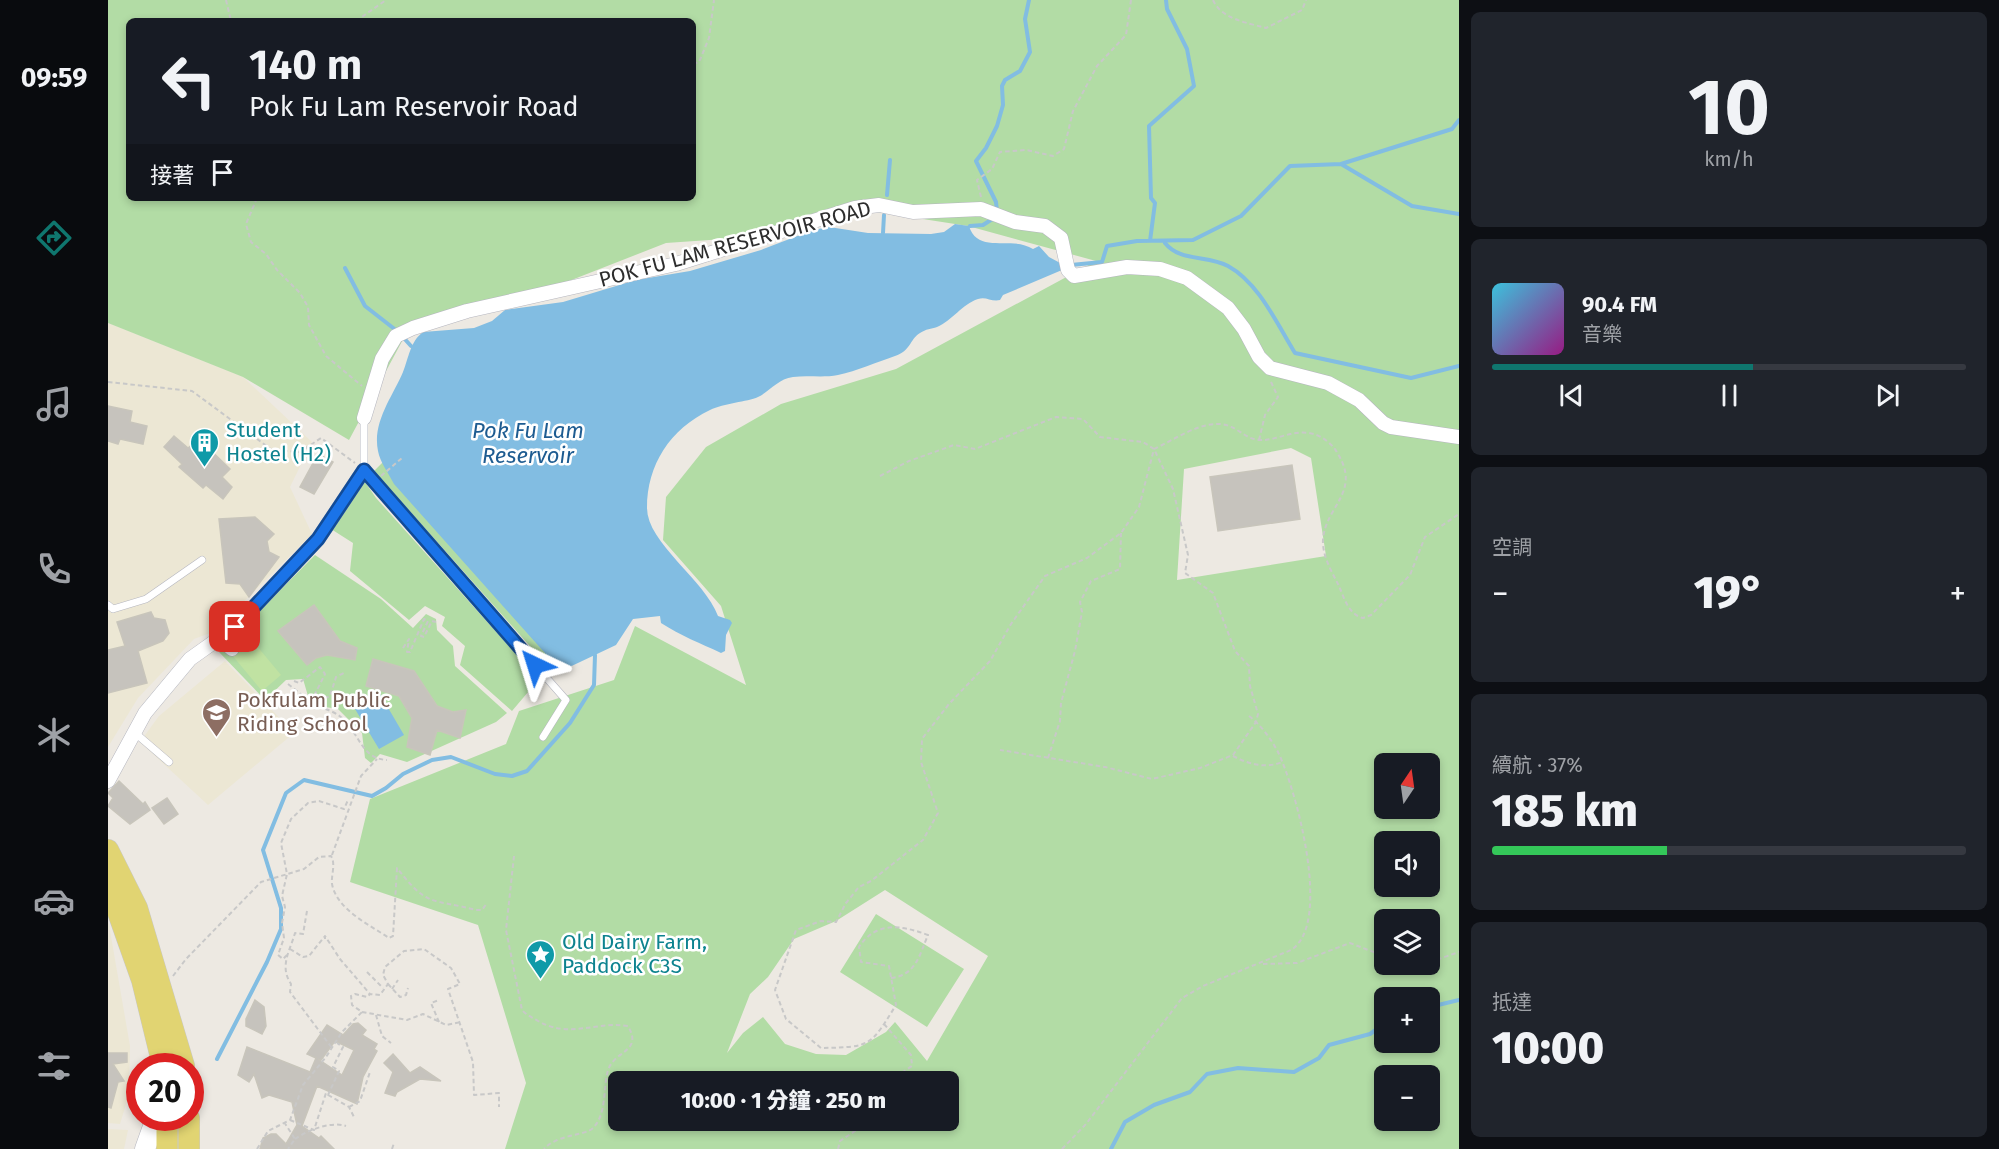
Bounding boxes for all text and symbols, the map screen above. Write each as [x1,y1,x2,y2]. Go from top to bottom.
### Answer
text: 140 m [249,40,362,90]
icon: left [150,42,228,120]
text: 10 [1688,61,1770,155]
text: 09:59 [21,62,87,94]
text: Pok Fu Lam Reservoir Road [249,91,579,123]
text: km/h [1704,147,1754,171]
icon: arrive [206,156,239,189]
text: 接著 [150,162,194,189]
street label: POK FU LAM RESERVOIR ROAD [596,195,874,293]
icon: directions [33,217,75,259]
text: 90.4 FM [1582,291,1657,318]
text: 音樂 [1582,322,1622,346]
icon: previous [1555,379,1588,412]
icon: pause [1713,379,1746,412]
icon: next [1871,379,1904,412]
icon: music [33,383,75,425]
place label: Student Hostel (H2) [226,417,331,467]
water label: Pok Fu Lam Reservoir [472,417,584,469]
building icon: Student Hostel (H2) [189,426,221,468]
text: 空調 [1492,535,1532,559]
icon: phone [33,548,75,590]
text: 19° [1694,566,1764,620]
text: − [1492,574,1509,614]
text: + [1950,574,1966,614]
pin [209,601,260,652]
icon: arrive [218,610,251,643]
position arrow [503,633,567,697]
place label: Pokfulam Public Riding School [237,687,390,737]
school or university icon: Pokfulam Public Riding School [200,696,232,738]
icon: climate [33,714,75,756]
north arrow [1374,753,1440,819]
map controls [1374,753,1440,1131]
text: 續航 · 37% [1492,753,1583,777]
text: 185 km [1492,784,1638,838]
button: sound [1374,831,1440,897]
icon: car [33,880,75,922]
button: layers [1374,909,1440,975]
place label: Old Dairy Farm, Paddock C3S [562,929,707,979]
place icon: Old Dairy Farm, Paddock C3S [525,938,557,980]
button: + [1374,987,1440,1053]
text: 抵達 [1492,990,1532,1014]
text: 10:00 [1492,1021,1604,1075]
icon: filters [33,1045,75,1087]
speed limit sign: 20 [126,1053,204,1131]
button: − [1374,1065,1440,1131]
text: 10:00 · 1 分鐘 · 250 m [681,1087,886,1114]

